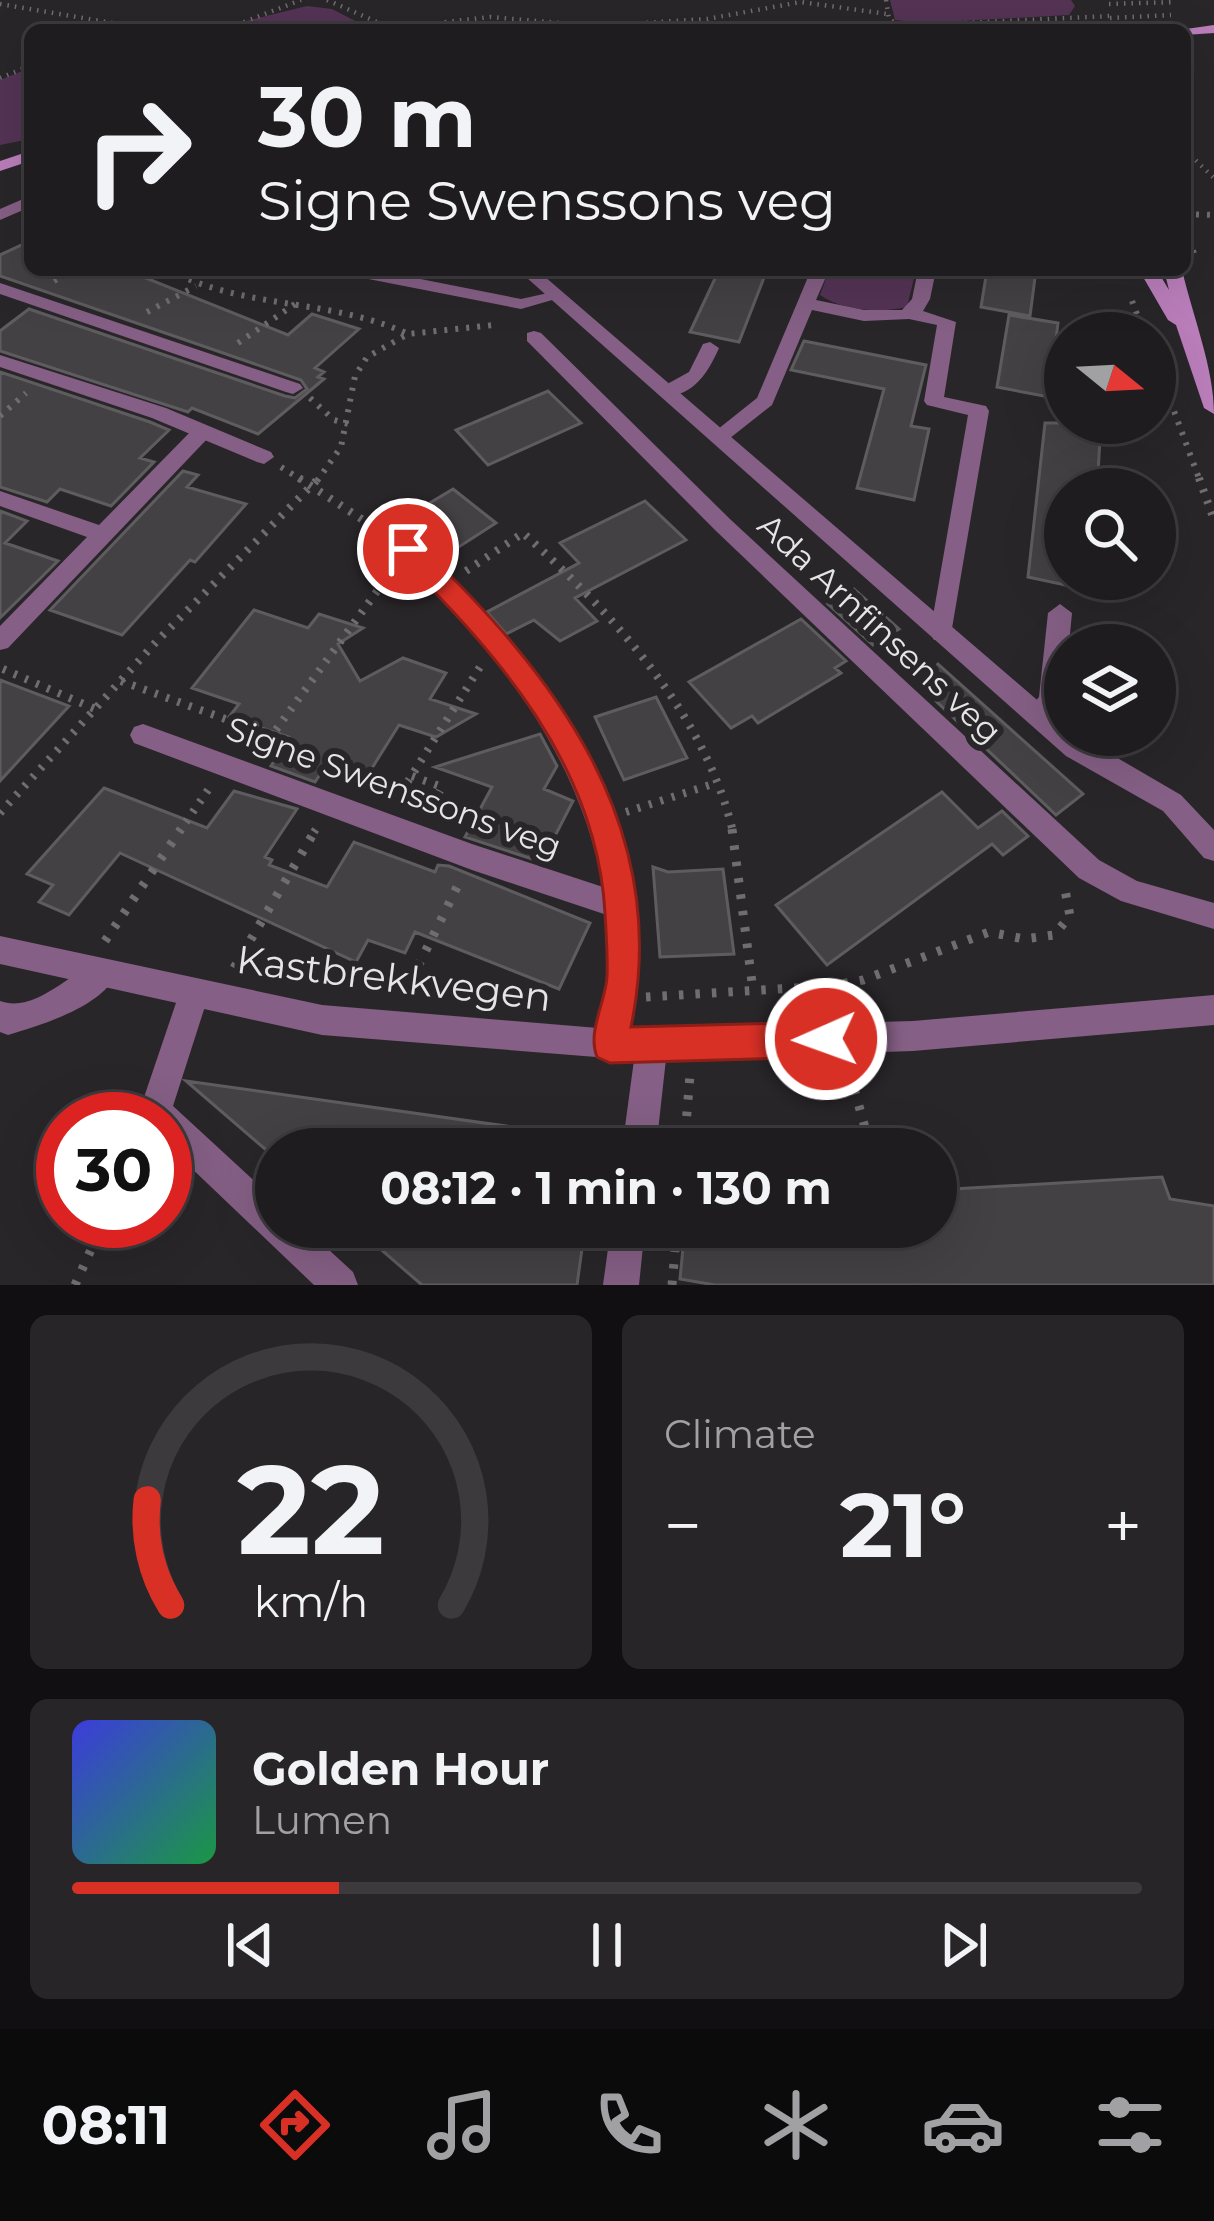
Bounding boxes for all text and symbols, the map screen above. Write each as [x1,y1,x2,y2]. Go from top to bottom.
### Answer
text: 30 m [258,66,477,168]
icon: right [60,72,216,228]
text: Signe Swenssons veg [258,168,836,234]
north arrow [1044,312,1176,444]
map controls [1044,312,1176,756]
button: search [1044,468,1176,600]
pin [357,498,459,600]
street label: Ada Arnfinsens veg [750,505,1010,751]
icon: arrive [375,516,441,582]
button: layers [1044,624,1176,756]
street label: Signe Swenssons veg [221,708,567,866]
street label: Kastbrekkvegen [234,935,554,1021]
position arrow [763,976,889,1102]
speed limit sign: 30 [36,1092,192,1248]
text: 08:12 · 1 min · 130 m [380,1160,832,1215]
text: Climate [664,1410,816,1458]
text: 22 [237,1433,385,1585]
text: 21° [840,1470,966,1580]
text: − [664,1485,702,1566]
text: + [1104,1485,1142,1566]
text: km/h [254,1575,368,1628]
text: Golden Hour [252,1741,549,1796]
text: Lumen [252,1796,392,1844]
icon: previous [217,1912,283,1978]
icon: pause [574,1912,640,1978]
icon: next [931,1912,997,1978]
icon: directions [253,2083,337,2167]
icon: music [420,2083,504,2167]
icon: phone [587,2083,671,2167]
icon: climate [754,2083,838,2167]
icon: car [921,2083,1005,2167]
icon: filters [1088,2083,1172,2167]
text: 08:11 [42,2092,170,2158]

